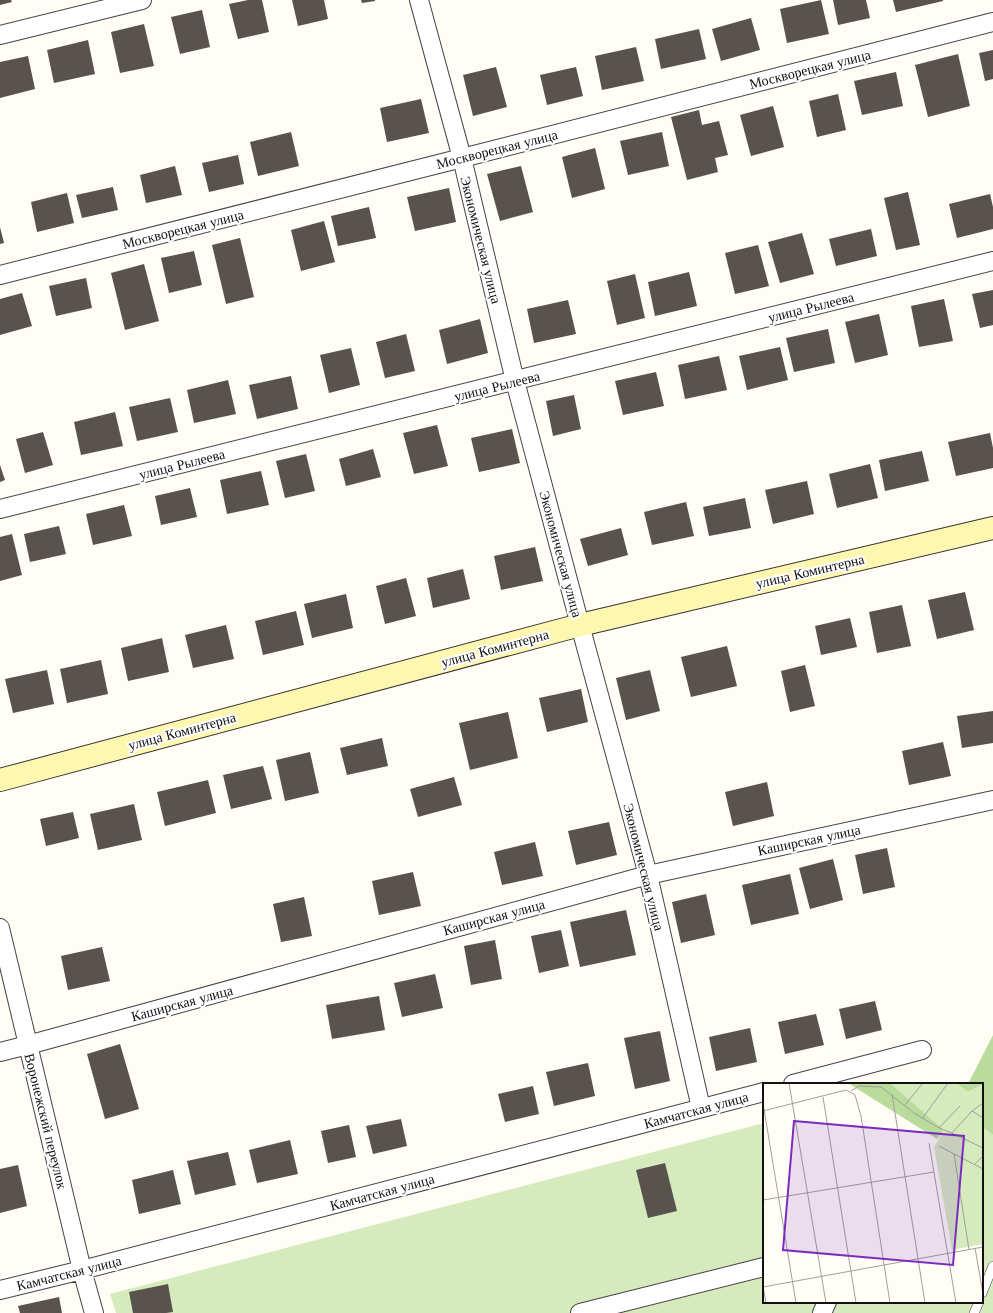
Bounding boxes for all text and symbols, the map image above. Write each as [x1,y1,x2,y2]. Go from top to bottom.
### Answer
street label: Москворецкая улица [747,45,873,93]
street label: Москворецкая улица [434,125,560,173]
street label: Экономическая улица [456,174,506,306]
street label: Москворецкая улица [120,205,246,253]
street label: улица Рылеева [766,287,857,326]
street label: улица Рылеева [452,366,543,405]
street label: улица Рылеева [137,444,228,483]
street label: Экономическая улица [535,489,587,620]
street label: улица Коминтерна [754,550,867,592]
street label: улица Коминтерна [439,625,552,671]
street label: улица Коминтерна [126,708,239,754]
street label: Экономическая улица [619,801,669,933]
street label: Каширская улица [756,820,863,860]
street label: Каширская улица [441,895,548,939]
street label: Каширская улица [129,981,236,1025]
street label: Воронежский переулок [20,1051,72,1191]
inset map [763,1083,983,1303]
street label: Камчатская улица [642,1087,751,1133]
street label: Камчатская улица [328,1169,437,1215]
street label: Камчатская улица [15,1251,124,1295]

